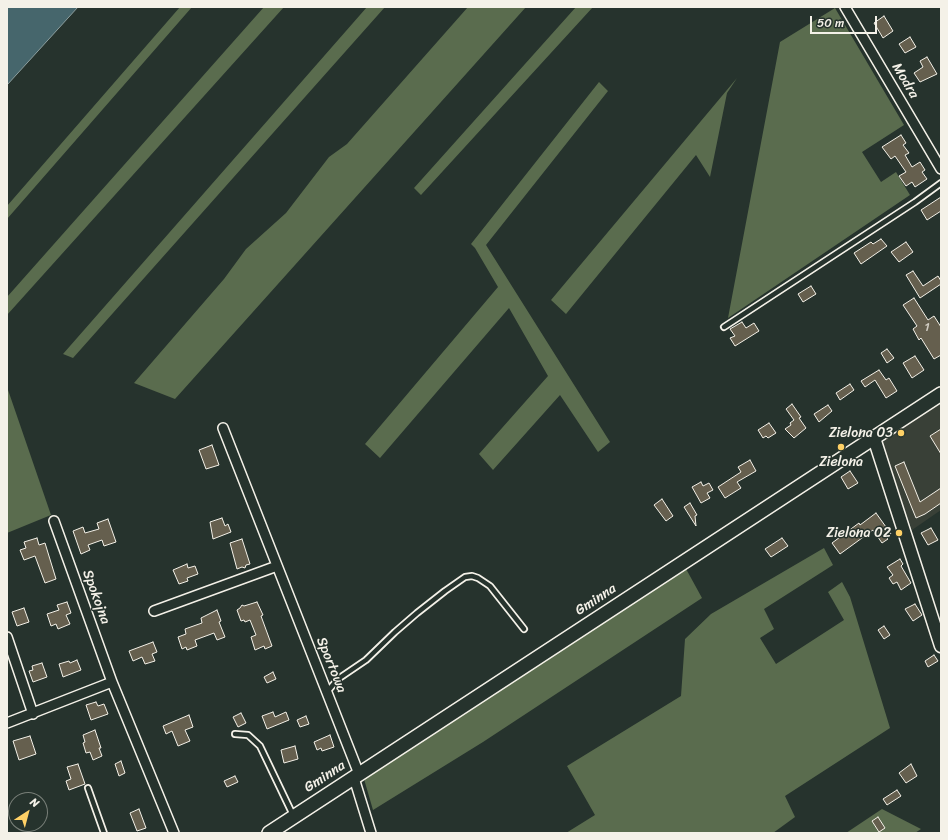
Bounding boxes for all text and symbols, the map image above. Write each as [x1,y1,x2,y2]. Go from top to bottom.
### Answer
scale bar [812,8,879,34]
text: 50 m [817,12,844,34]
street label: Modra [888,60,922,102]
house number: 1 [924,321,930,335]
place label: Zielona 03 [829,425,893,441]
marker: Zielona 03 [896,428,906,438]
marker: Zielona [836,442,846,452]
place label: Zielona [819,454,863,470]
place label: Zielona 02 [826,525,891,541]
marker: Zielona 02 [894,528,904,538]
street label: Spokojna [78,568,114,626]
street label: Gminna [572,581,620,619]
street label: Sportowa [312,635,350,695]
street label: Gminna [301,758,349,796]
north arrow [8,792,48,832]
text: N [26,793,43,813]

